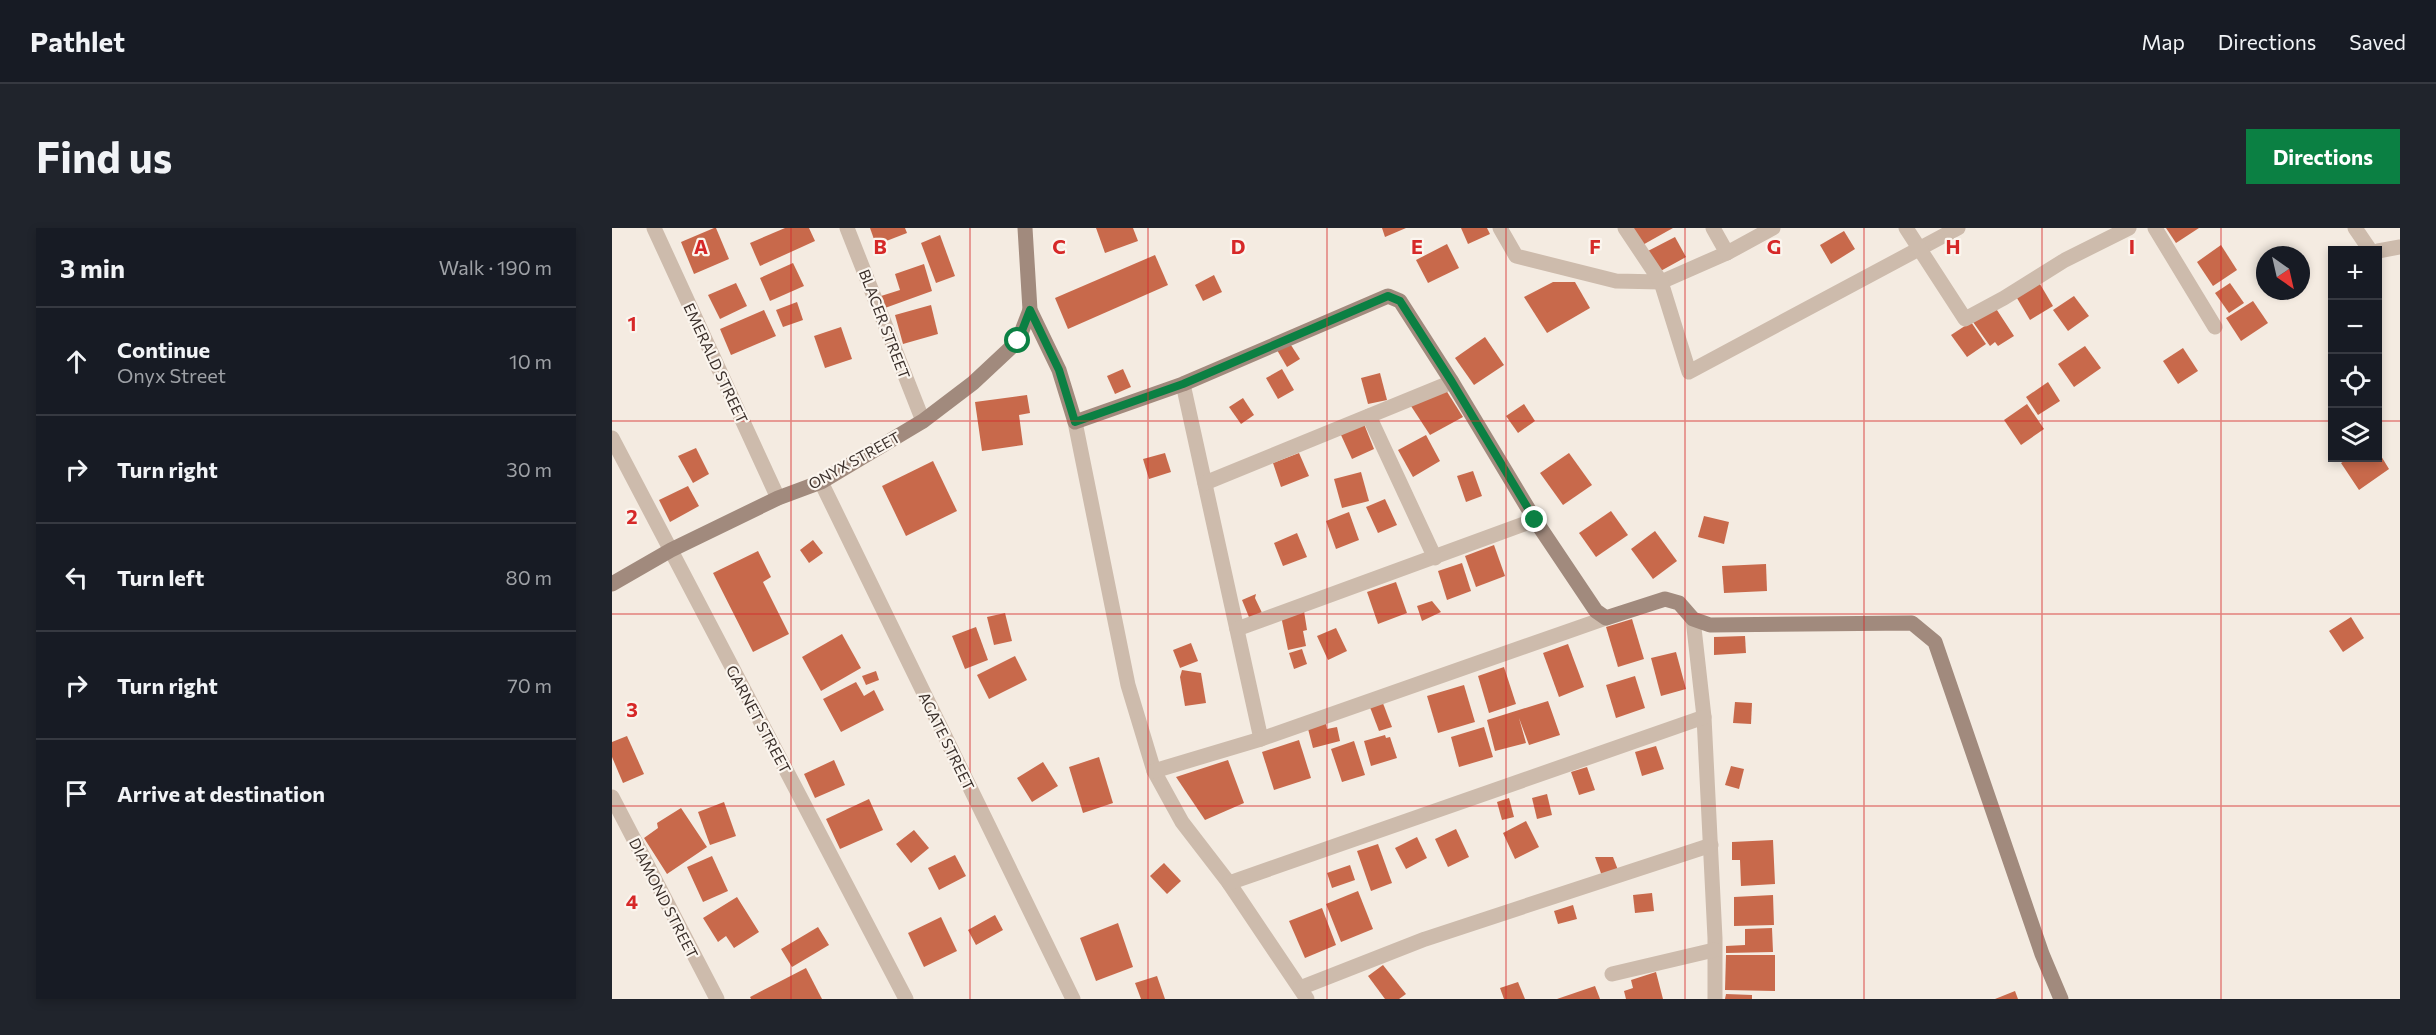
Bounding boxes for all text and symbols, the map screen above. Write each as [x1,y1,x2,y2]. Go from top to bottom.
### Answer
text: Pathlet [30,24,125,58]
text: Map [2142,29,2185,54]
text: Directions [2218,29,2316,54]
text: Saved [2349,29,2406,54]
button: Directions [2246,129,2400,184]
text: Find us [36,130,172,182]
text: A [694,234,708,258]
text: B [873,234,887,258]
text: C [1052,234,1066,258]
text: D [1231,234,1245,258]
text: E [1411,234,1423,258]
text: F [1589,234,1601,258]
text: G [1767,234,1781,258]
text: H [1946,234,1961,258]
text: I [2129,234,2135,258]
north arrow [2256,246,2310,300]
map controls [2328,246,2382,462]
button: + [2328,246,2382,300]
text: 3 min [60,252,125,283]
text: Walk · 190 m [439,255,552,279]
street label: BLACER STREET [856,267,914,382]
street label: EMERALD STREET [680,300,752,426]
button: − [2328,300,2382,354]
text: 1 [627,311,637,335]
route start [1004,327,1030,353]
text: Continue [117,336,210,363]
icon: ahead [60,345,93,378]
text: 10 m [509,349,552,373]
button: locate [2328,354,2382,408]
text: Onyx Street [117,363,226,387]
button: layers [2328,408,2382,462]
street label: ONYX STREET [805,427,903,493]
icon: right [60,453,93,486]
text: Turn right [117,456,218,483]
text: 30 m [506,457,552,481]
text: 2 [626,504,638,528]
route end [1521,506,1547,532]
icon: left [60,561,93,594]
text: Turn left [117,564,204,591]
text: 80 m [506,565,552,589]
street label: GARNET STREET [723,662,795,776]
icon: right [60,669,93,702]
text: Turn right [117,672,218,699]
text: 70 m [507,673,552,697]
street label: AGATE STREET [915,689,979,793]
text: 3 [626,697,638,721]
icon: arrive [60,777,93,810]
text: Arrive at destination [117,780,325,807]
street label: DIAMOND STREET [626,835,702,962]
text: 4 [626,889,638,913]

